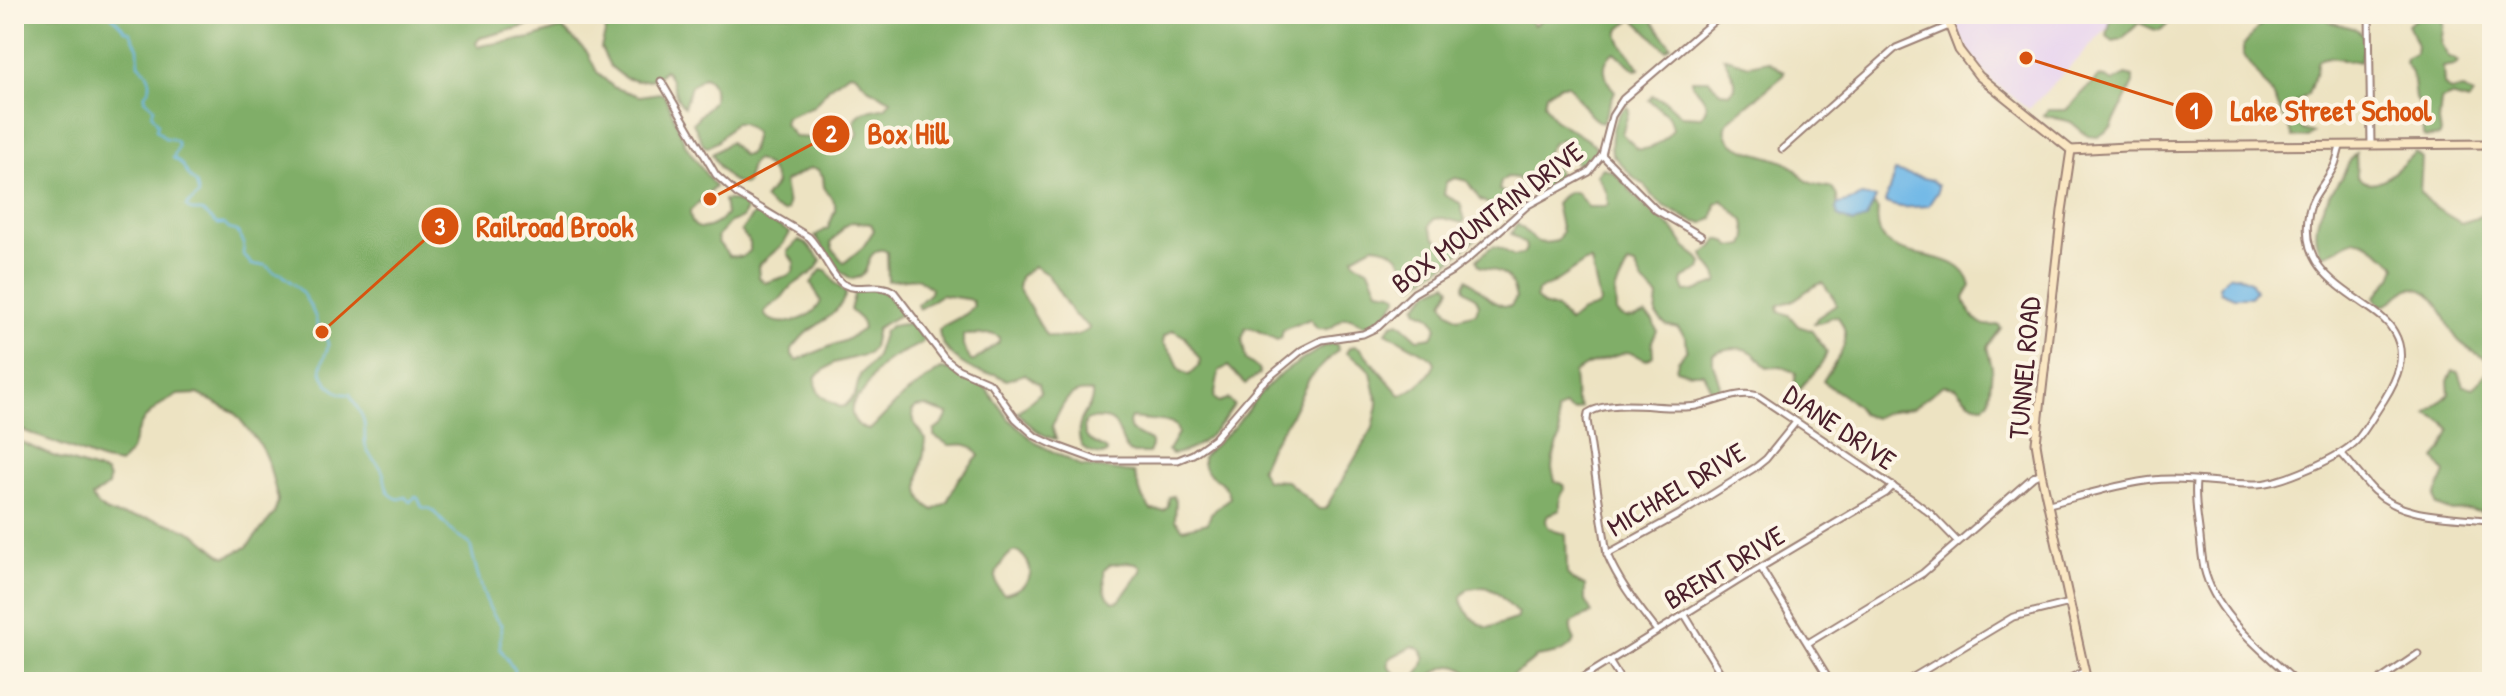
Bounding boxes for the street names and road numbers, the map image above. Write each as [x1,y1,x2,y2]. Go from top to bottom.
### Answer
street label: BOX MOUNTAIN DRIVE [1383,132,1591,302]
street label: TUNNEL ROAD [1999,295,2049,441]
street label: DIANE DRIVE [1776,375,1904,479]
street label: MICHAEL DRIVE [1600,433,1752,545]
street label: BRENT DRIVE [1657,516,1791,618]

